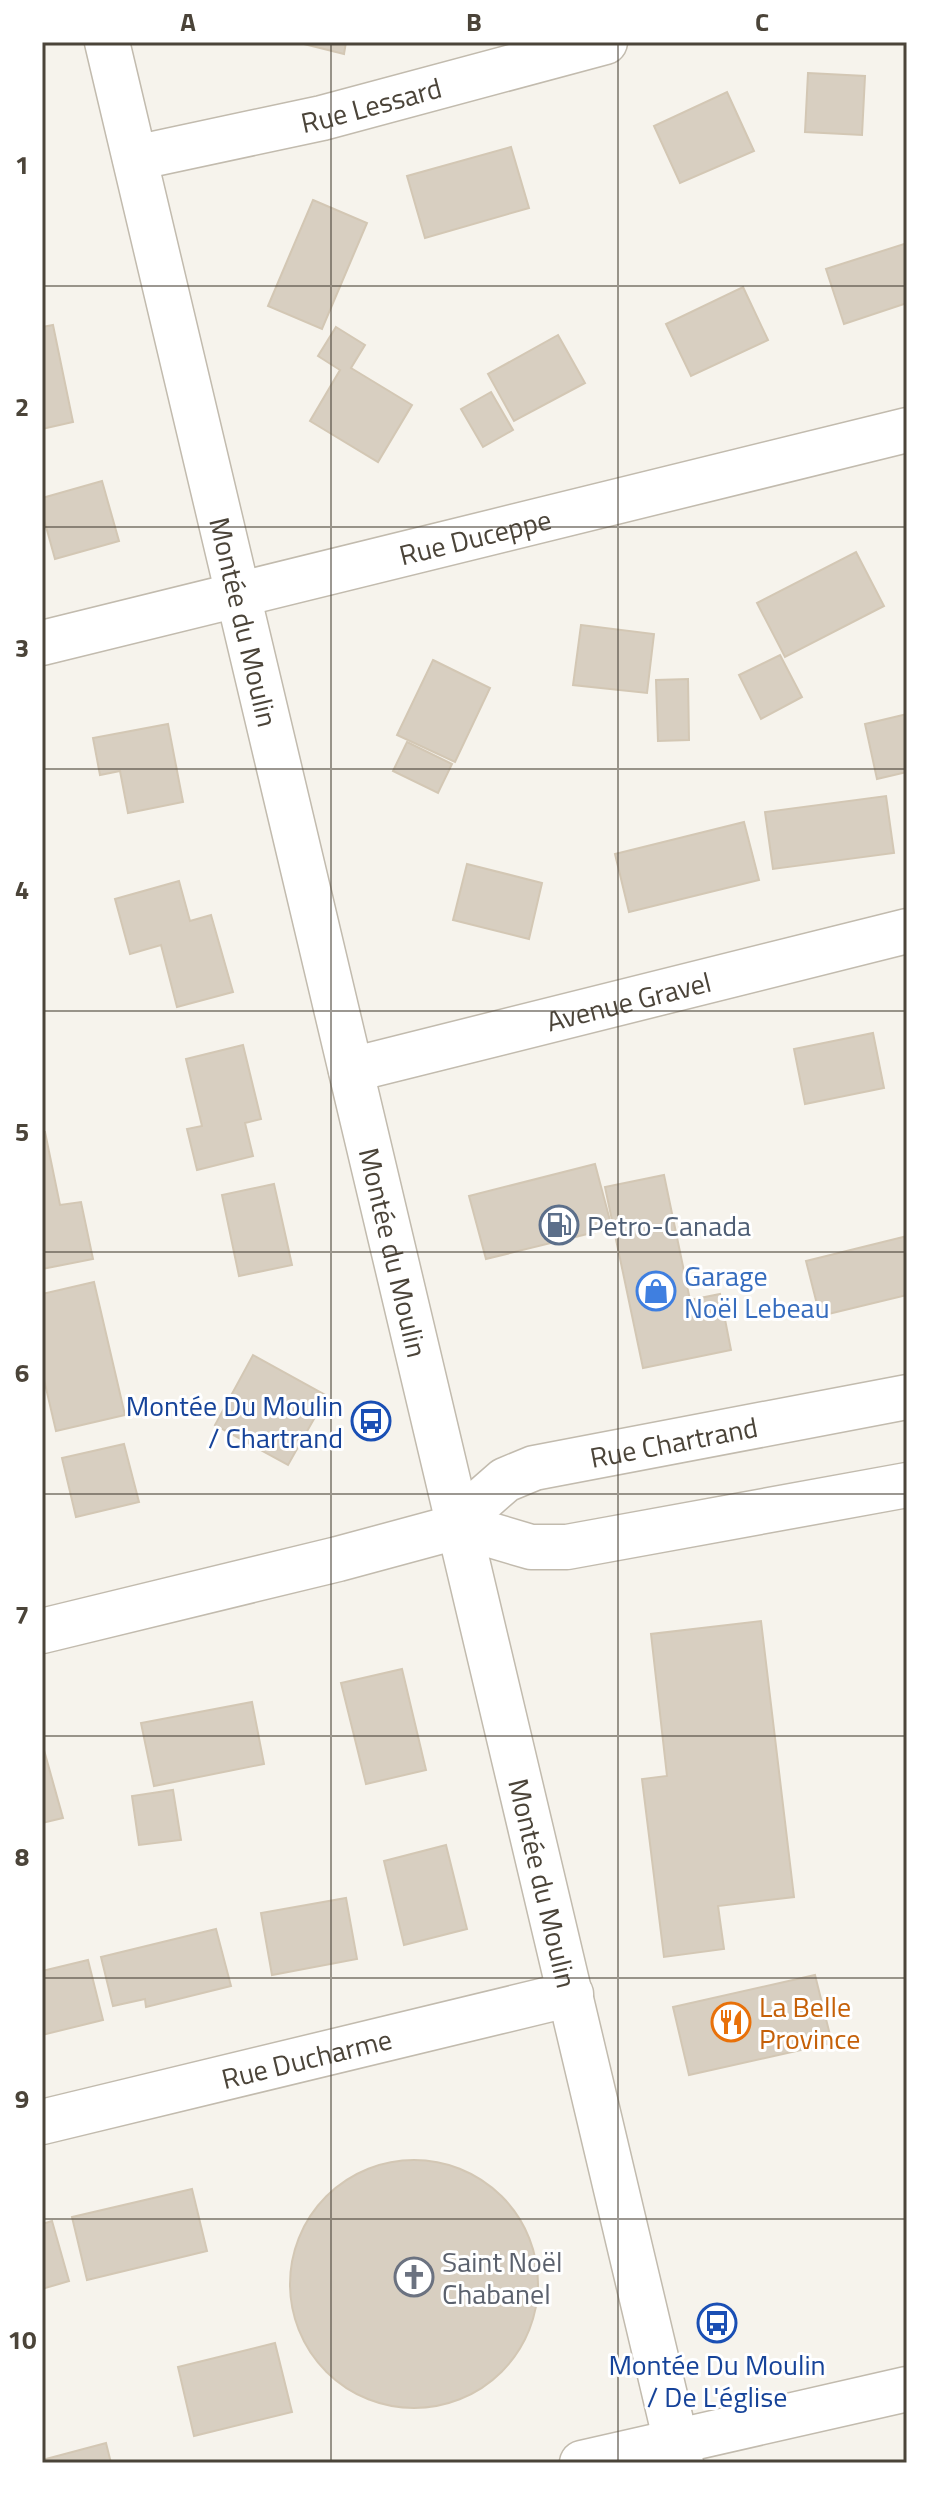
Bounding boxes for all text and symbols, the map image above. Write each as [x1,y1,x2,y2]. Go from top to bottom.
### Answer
text: A [180,2,196,41]
text: B [466,2,482,41]
text: C [755,2,769,41]
street label: Rue Lessard [297,65,446,143]
text: 1 [15,145,29,184]
text: 2 [15,387,29,426]
street label: Rue Duceppe [395,497,556,576]
street label: Montée du Moulin [199,513,290,731]
text: 3 [15,628,29,667]
text: 4 [15,870,29,909]
street label: Avenue Gravel [542,959,715,1042]
text: 5 [15,1112,29,1151]
street label: Montée du Moulin [348,1143,440,1362]
fuel station icon: Petro-Canada [538,1204,580,1246]
place label: Petro-Canada [587,1204,751,1247]
place label: Garage Noël Lebeau [684,1254,830,1329]
shop icon: Garage Noël Lebeau [635,1270,677,1312]
text: 6 [15,1353,29,1392]
place label: Montée Du Moulin / Chartrand [126,1384,343,1459]
bus stop icon: Montée Du Moulin / Chartrand [350,1400,392,1442]
street label: Rue Chartrand [586,1404,761,1478]
text: 7 [15,1595,29,1634]
street label: Montée du Moulin [498,1774,589,1992]
text: 8 [15,1837,29,1876]
place label: La Belle Province [759,1985,860,2060]
restaurant icon: La Belle Province [710,2001,752,2043]
street label: Rue Ducharme [217,2017,396,2099]
text: 9 [15,2079,29,2118]
place label: Saint Noël Chabanel [442,2240,562,2315]
church icon: Saint Noël Chabanel [393,2256,435,2298]
bus stop icon: Montée Du Moulin / De L'église [696,2302,738,2344]
text: 10 [7,2320,37,2359]
place label: Montée Du Moulin / De L'église [608,2343,826,2418]

